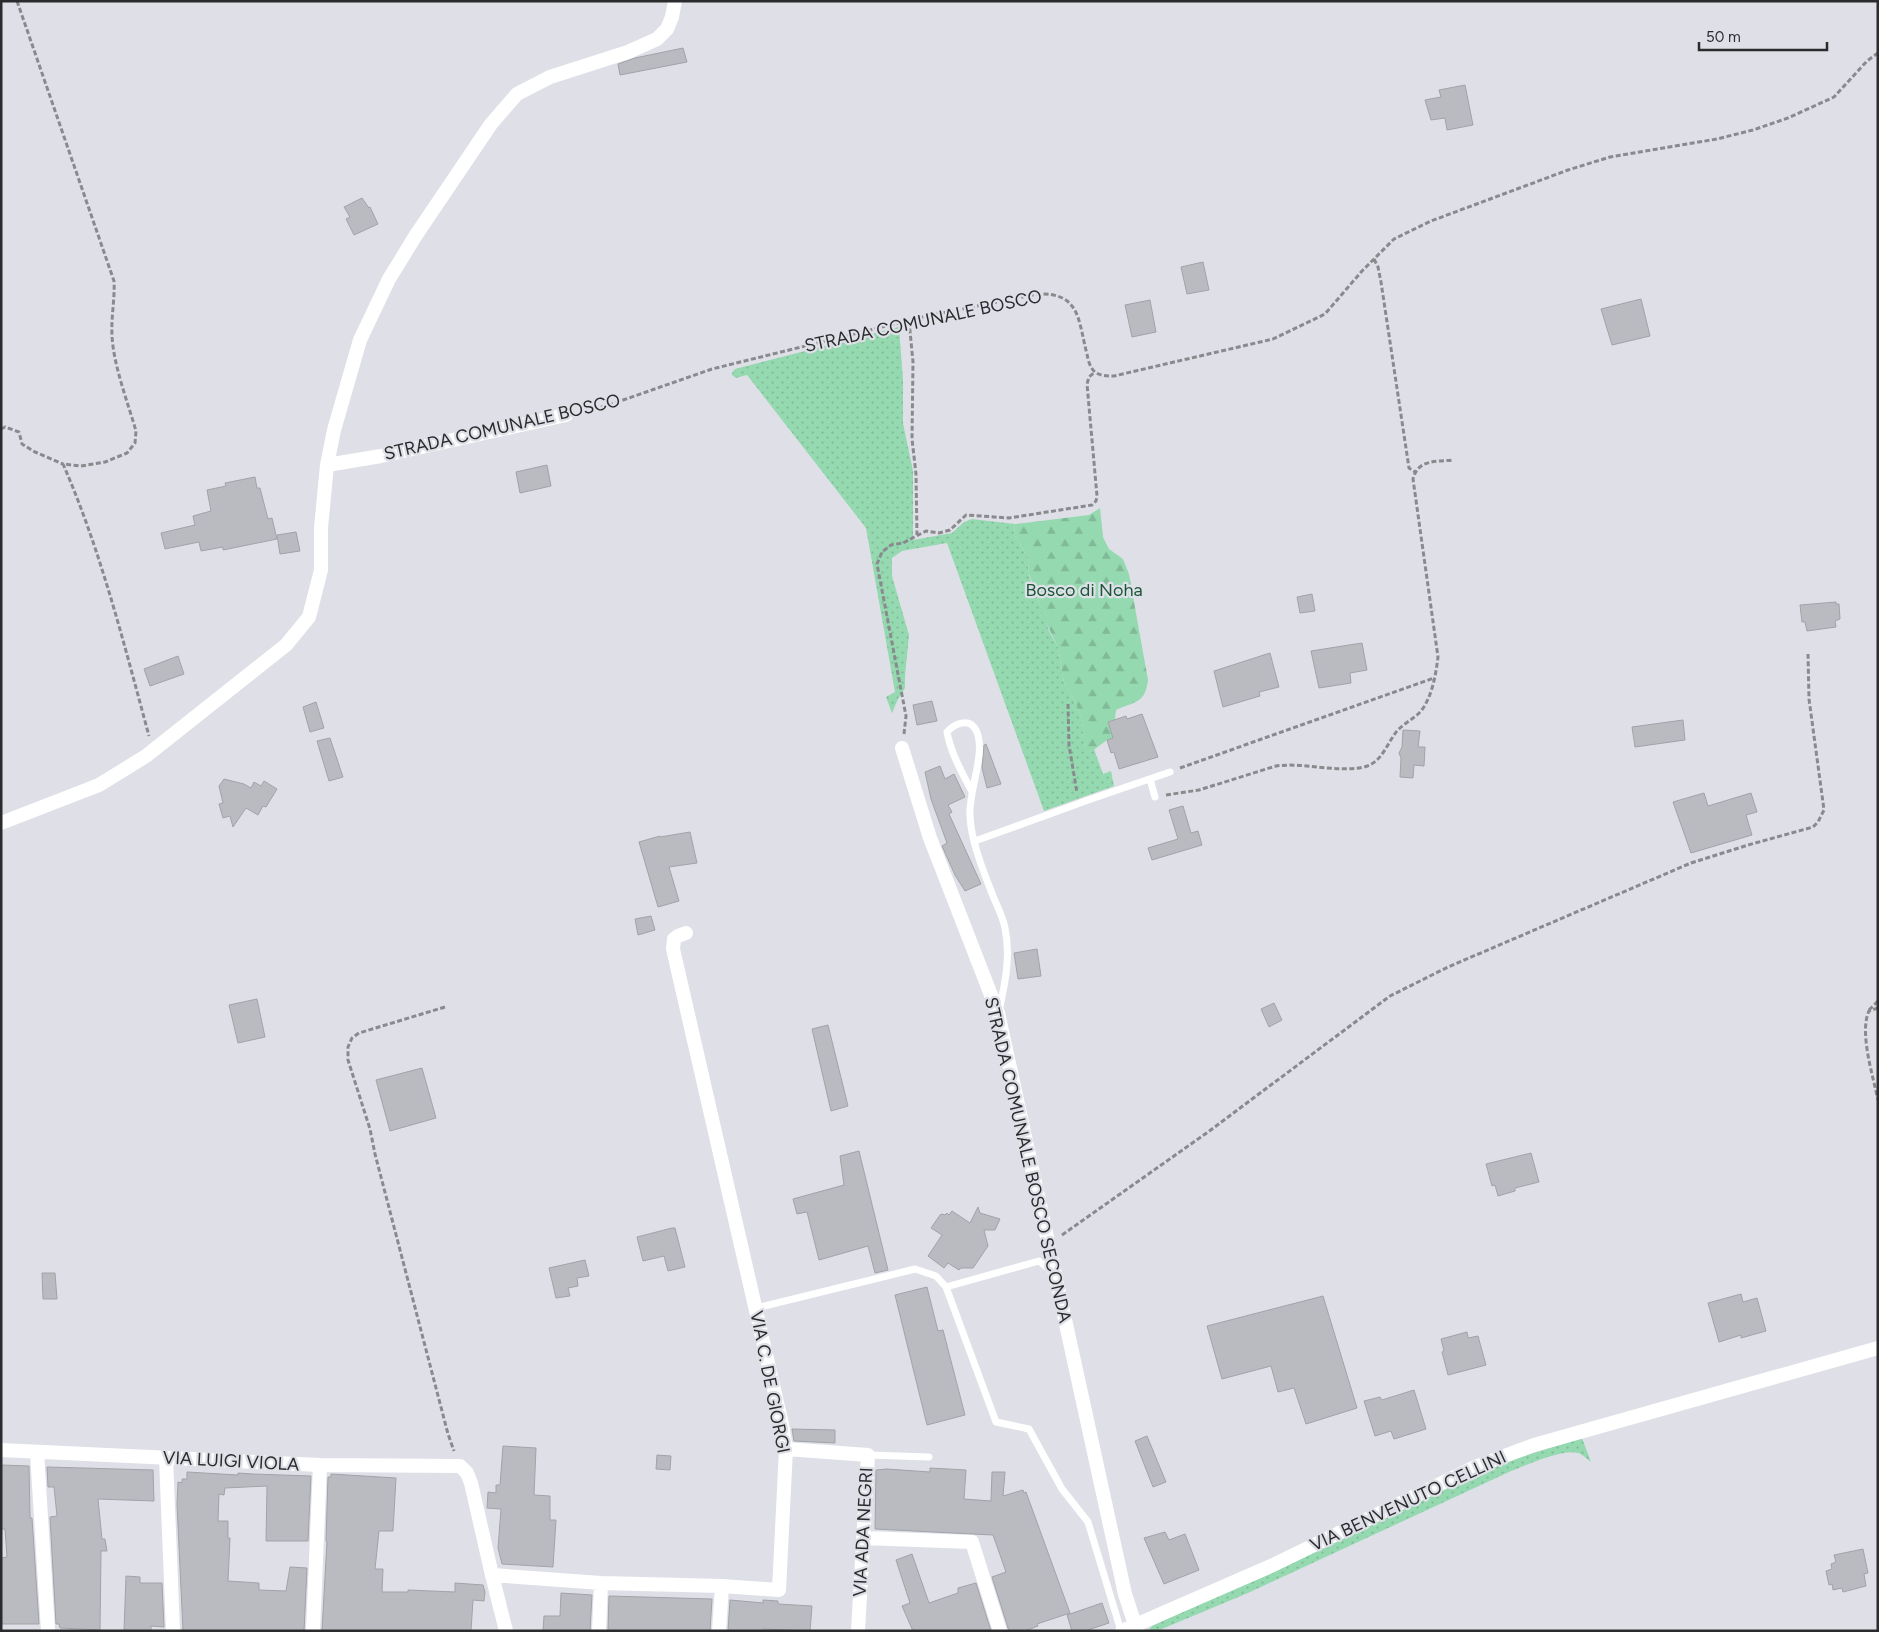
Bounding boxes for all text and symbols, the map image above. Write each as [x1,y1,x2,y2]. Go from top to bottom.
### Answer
scale bar [1699,20,1826,52]
text: 50 m [1706,28,1741,46]
street label: STRADA COMUNALE BOSCO [802,285,1044,357]
street label: STRADA COMUNALE BOSCO [382,389,622,465]
park label: Bosco di Noha [1025,579,1143,601]
street label: STRADA COMUNALE BOSCO SECONDA [980,995,1076,1325]
street label: VIA C. DE GIORGI [745,1309,795,1455]
street label: VIA LUIGI VIOLA [162,1446,300,1476]
street label: VIA BENVENUTO CELLINI [1307,1446,1509,1556]
street label: VIA ADA NEGRI [849,1467,877,1597]

